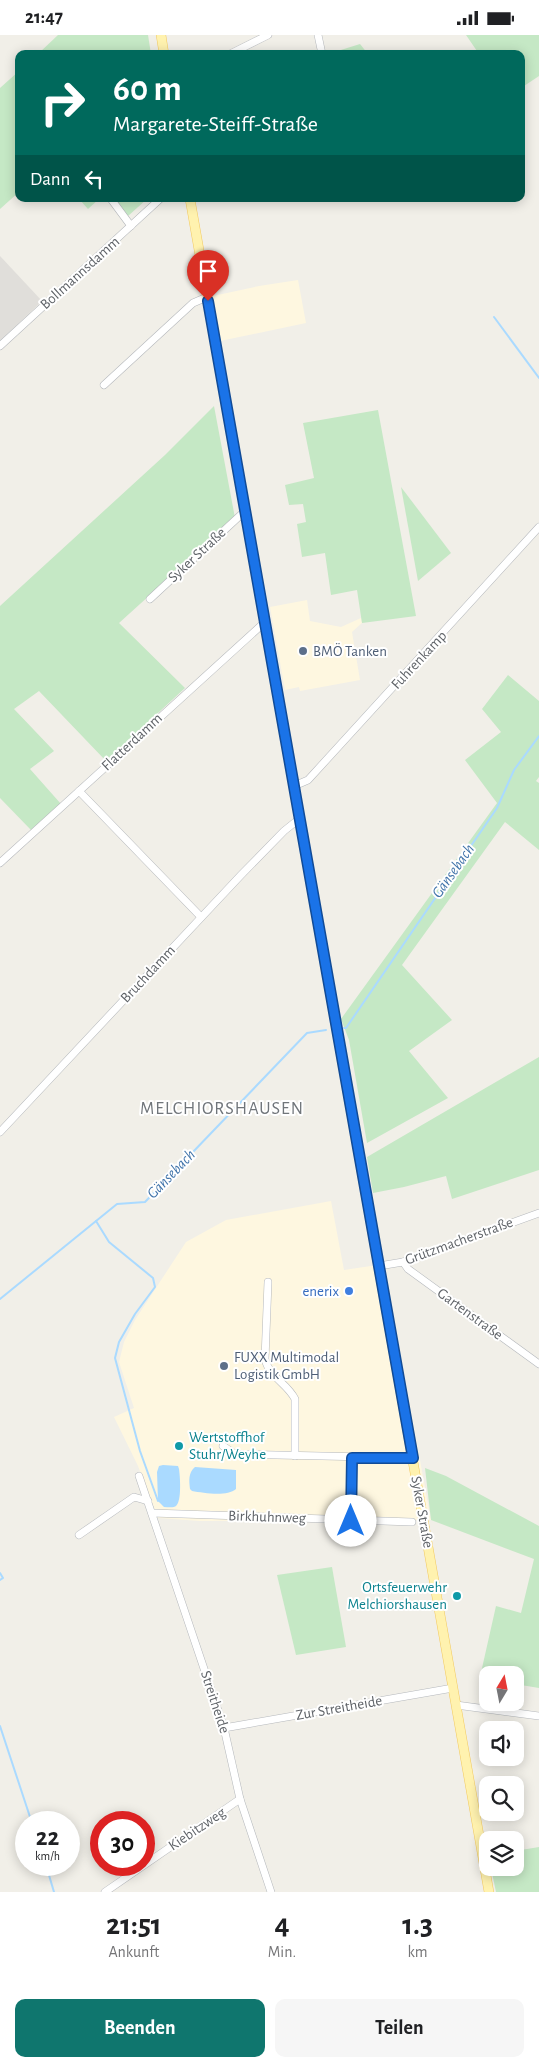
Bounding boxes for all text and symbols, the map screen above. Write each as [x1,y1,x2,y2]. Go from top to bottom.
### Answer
text: 21:47 [25,8,63,27]
icon: right [30,70,95,135]
text: 60 m [113,72,182,107]
text: Margarete-Steiff-Straße [113,113,318,135]
icon: left [80,165,108,193]
text: Dann [30,170,70,189]
street label: Bollmannsdamm [38,234,122,312]
pin [187,250,229,301]
icon: arrive [194,257,222,285]
street label: Syker Straße [165,525,229,585]
street label: Fuhrenkamp [388,628,450,692]
place label: BMÖ Tanken [313,642,387,659]
marker: BMÖ Tanken [297,645,309,657]
street label: Flatterdamm [99,710,165,774]
water label: Gänsebach [429,841,477,901]
street label: Bruchdamm [118,942,178,1006]
district label: MELCHIORSHAUSEN [140,1100,304,1118]
water label: Gänsebach [144,1146,198,1202]
street label: Grützmacherstraße [403,1214,515,1267]
place label: enerix [302,1284,339,1299]
marker: enerix [343,1285,355,1297]
street label: Gartenstraße [434,1285,506,1343]
place label: FUXX Multimodal Logistik GmbH [234,1350,339,1382]
marker: FUXX Multimodal Logistik GmbH [218,1360,230,1372]
place label: Wertstoffhof Stuhr/Weyhe [189,1430,266,1462]
marker: Wertstoffhof Stuhr/Weyhe [173,1440,185,1452]
street label: Syker Straße [408,1475,436,1549]
position arrow [324,1494,376,1546]
street label: Birkhuhnweg [228,1508,307,1526]
place label: Ortsfeuerwehr Melchiorshausen [347,1580,447,1612]
marker: Ortsfeuerwehr Melchiorshausen [451,1590,463,1602]
north arrow [479,1666,524,1711]
map controls [479,1666,524,1876]
street label: Streitheide [198,1669,232,1735]
street label: Zur Streitheide [295,1693,383,1723]
button: sound [479,1721,524,1766]
button: search [479,1776,524,1821]
street label: Kiebitzweg [166,1804,229,1853]
speed limit sign: 30 [90,1811,155,1876]
text: 22 [36,1825,59,1850]
button: layers [479,1831,524,1876]
text: km/h [35,1850,60,1862]
text: 21:51 [106,1910,162,1940]
text: 4 [274,1910,290,1940]
text: 1.3 [402,1910,433,1940]
text: Ankunft [108,1944,159,1960]
text: Min. [268,1944,296,1960]
text: km [408,1944,428,1960]
button: Beenden [15,1999,265,2057]
button: Teilen [275,1999,524,2057]

